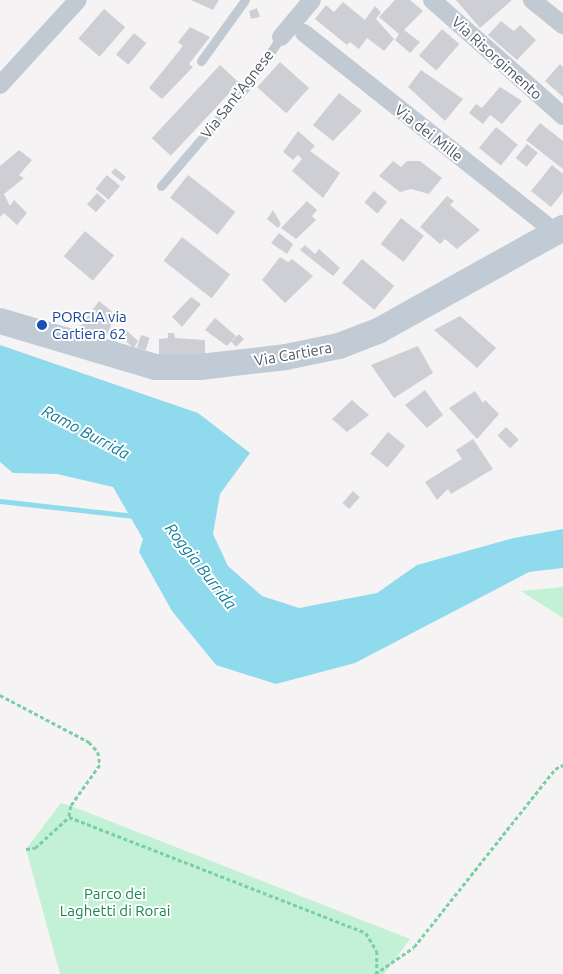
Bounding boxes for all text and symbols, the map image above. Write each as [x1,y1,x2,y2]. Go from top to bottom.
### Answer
street label: Via Risorgimento [448,13,546,103]
street label: Via Sant'Agnese [197,46,277,142]
street label: Via dei Mille [391,101,467,165]
place label: PORCIA via Cartiera 62 [52,307,127,342]
marker: PORCIA via Cartiera 62 [36,319,48,331]
street label: Via Cartiera [253,338,333,370]
water label: Ramo Burrida [39,401,133,463]
water label: Roggia Burrida [161,519,241,613]
park label: Parco dei Laghetti di Rorai [60,884,170,919]

